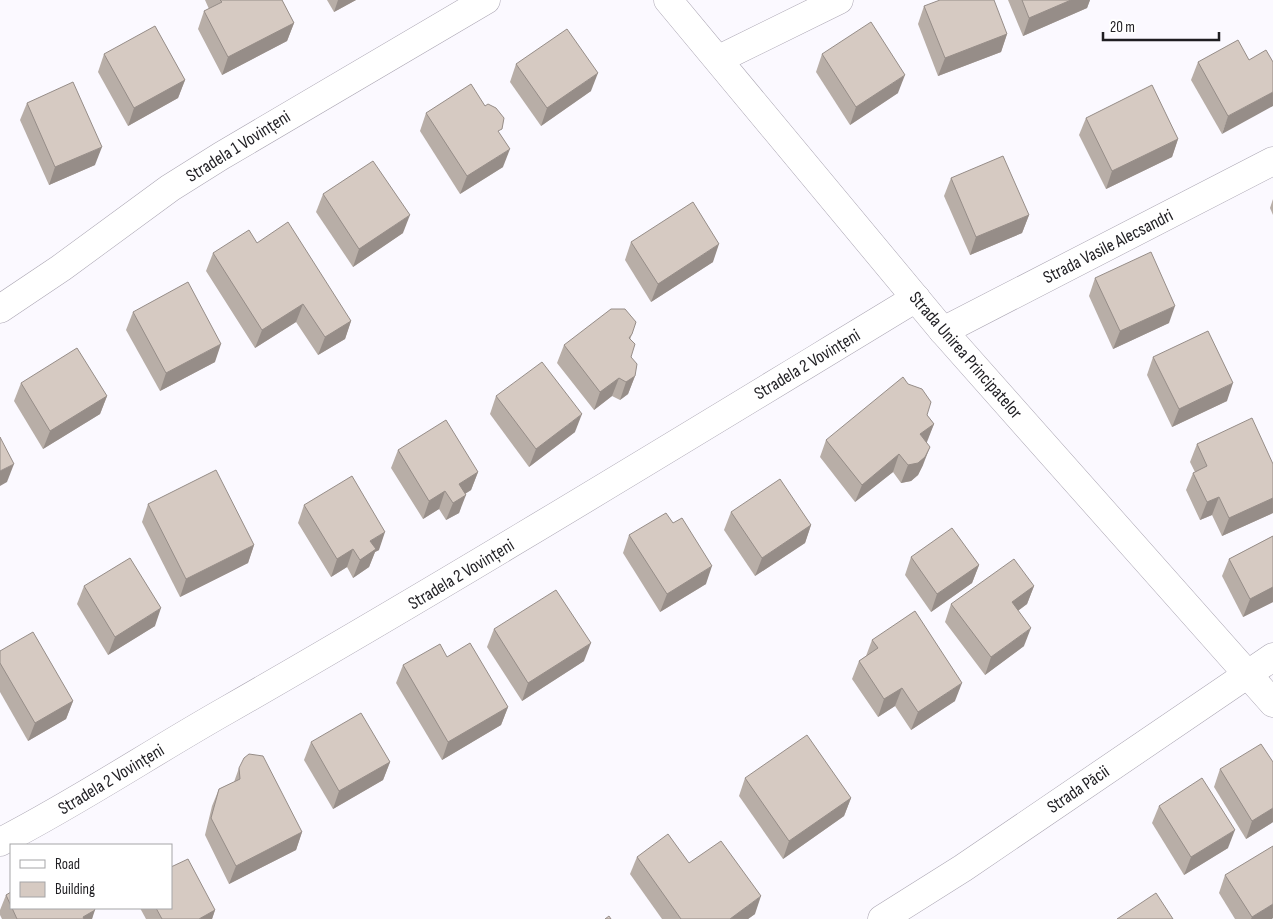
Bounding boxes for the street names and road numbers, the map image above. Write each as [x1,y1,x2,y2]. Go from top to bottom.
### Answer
street label: Stradela 1 Vovințeni [182,106,294,187]
street label: Strada Vasile Alecsandri [1040,205,1177,288]
street label: Strada Unirea Principatelor [905,288,1027,423]
street label: Stradela 2 Vovințeni [750,325,864,404]
street label: Stradela 2 Vovințeni [404,535,518,614]
street label: Stradela 2 Vovințeni [54,740,168,819]
street label: Strada Păcii [1043,761,1113,818]

